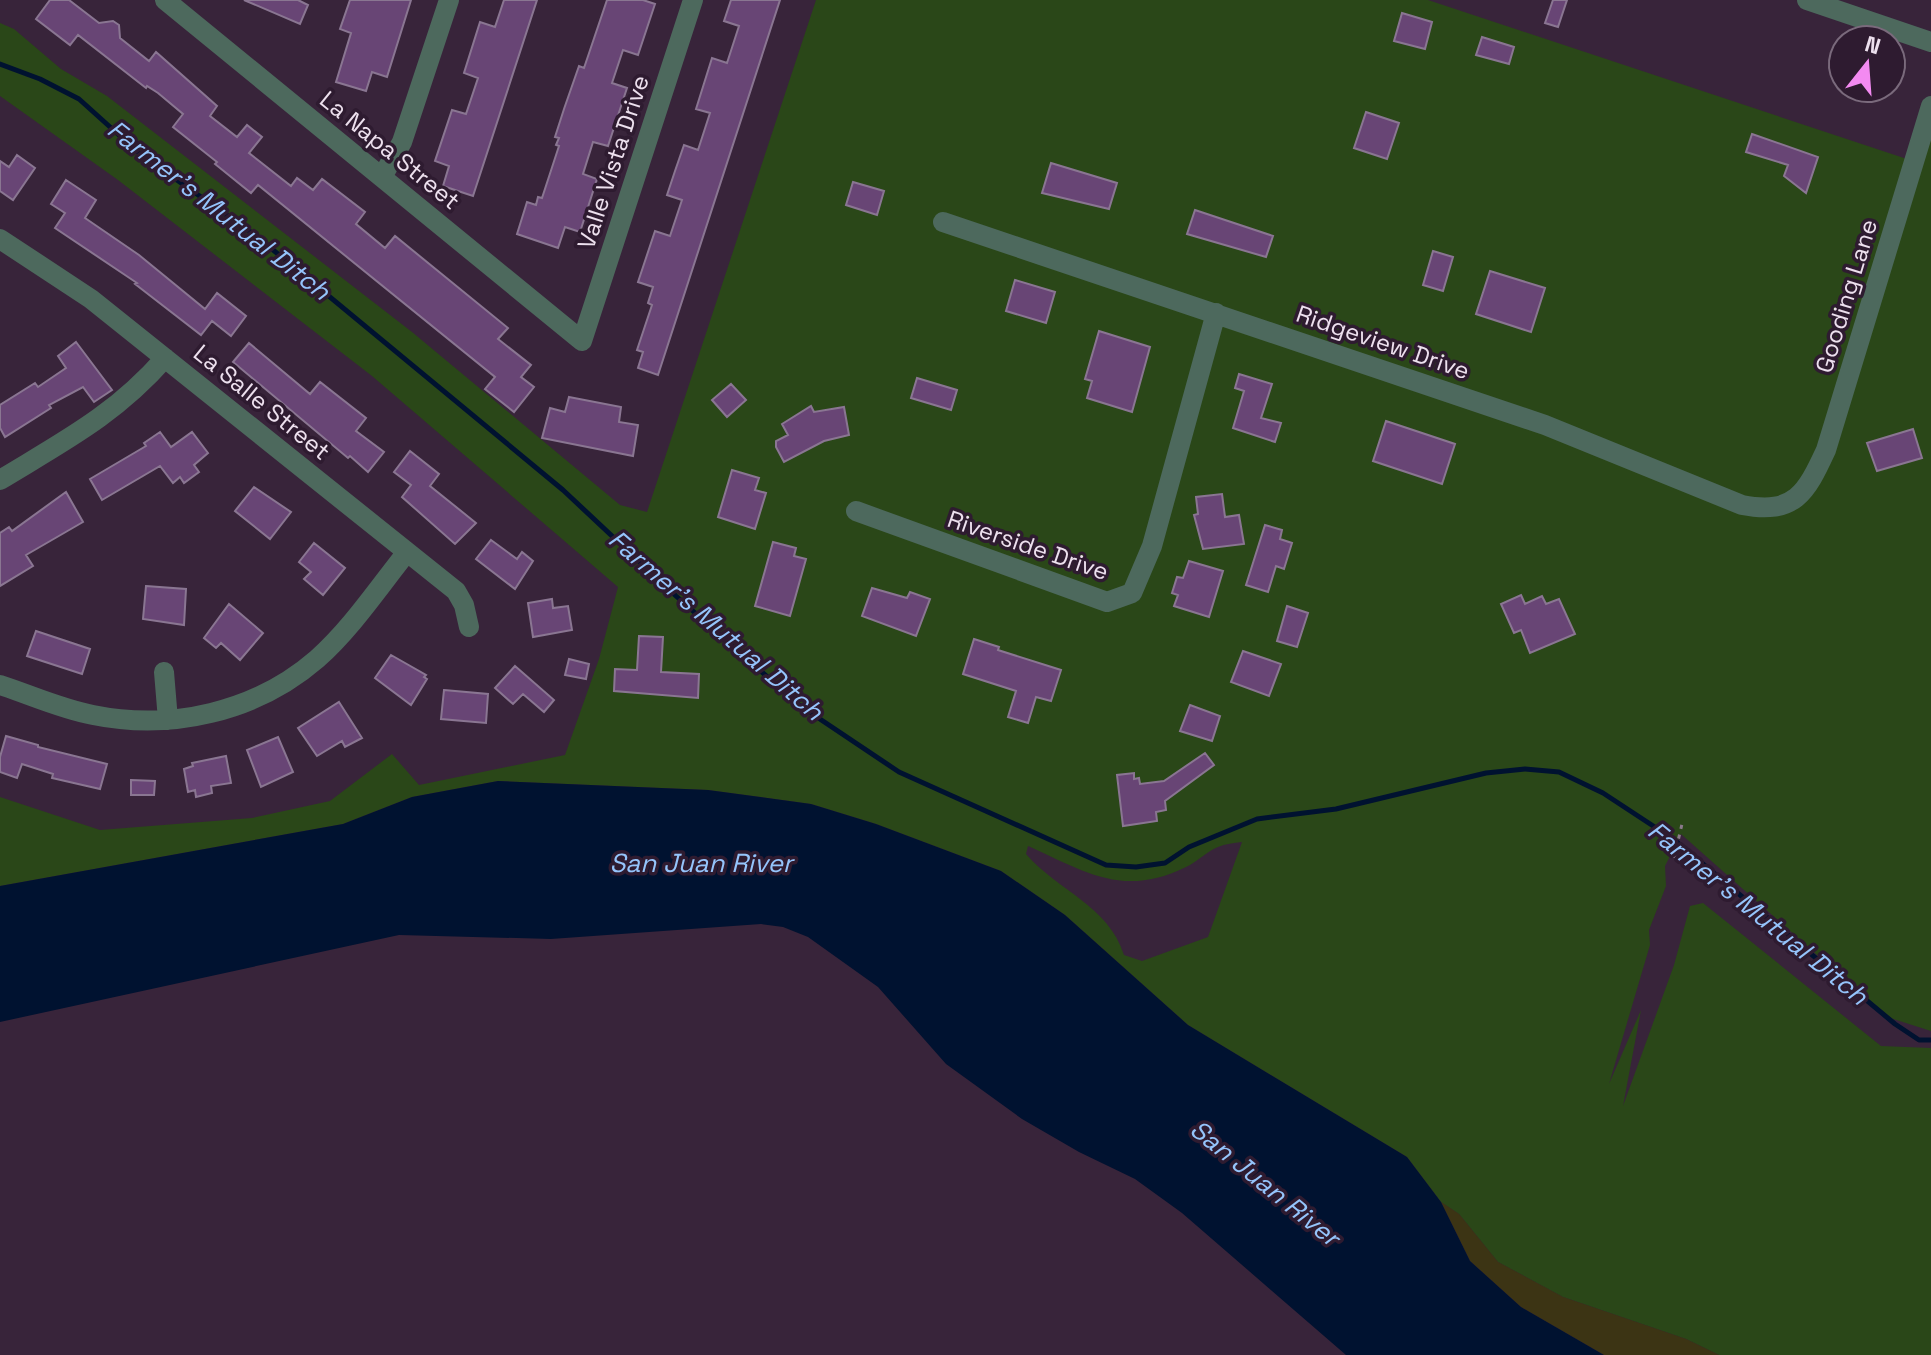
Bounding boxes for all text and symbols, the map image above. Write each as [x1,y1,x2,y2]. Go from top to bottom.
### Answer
north arrow [1827,24,1907,104]
text: N [1862,29,1884,60]
street label: Valle Vista Drive [570,71,656,253]
street label: La Napa Street [314,84,466,216]
water label: Farmer's Mutual Ditch [101,112,338,308]
street label: Gooding Lane [1808,215,1884,377]
street label: Ridgeview Drive [1292,298,1474,386]
street label: La Salle Street [187,337,337,467]
street label: Riverside Drive [943,503,1113,587]
water label: Farmer's Mutual Ditch [602,522,831,728]
water label: Farmer's Mutual Ditch [1641,814,1876,1013]
water label: San Juan River [609,846,796,880]
water label: San Juan River [1183,1112,1349,1256]

